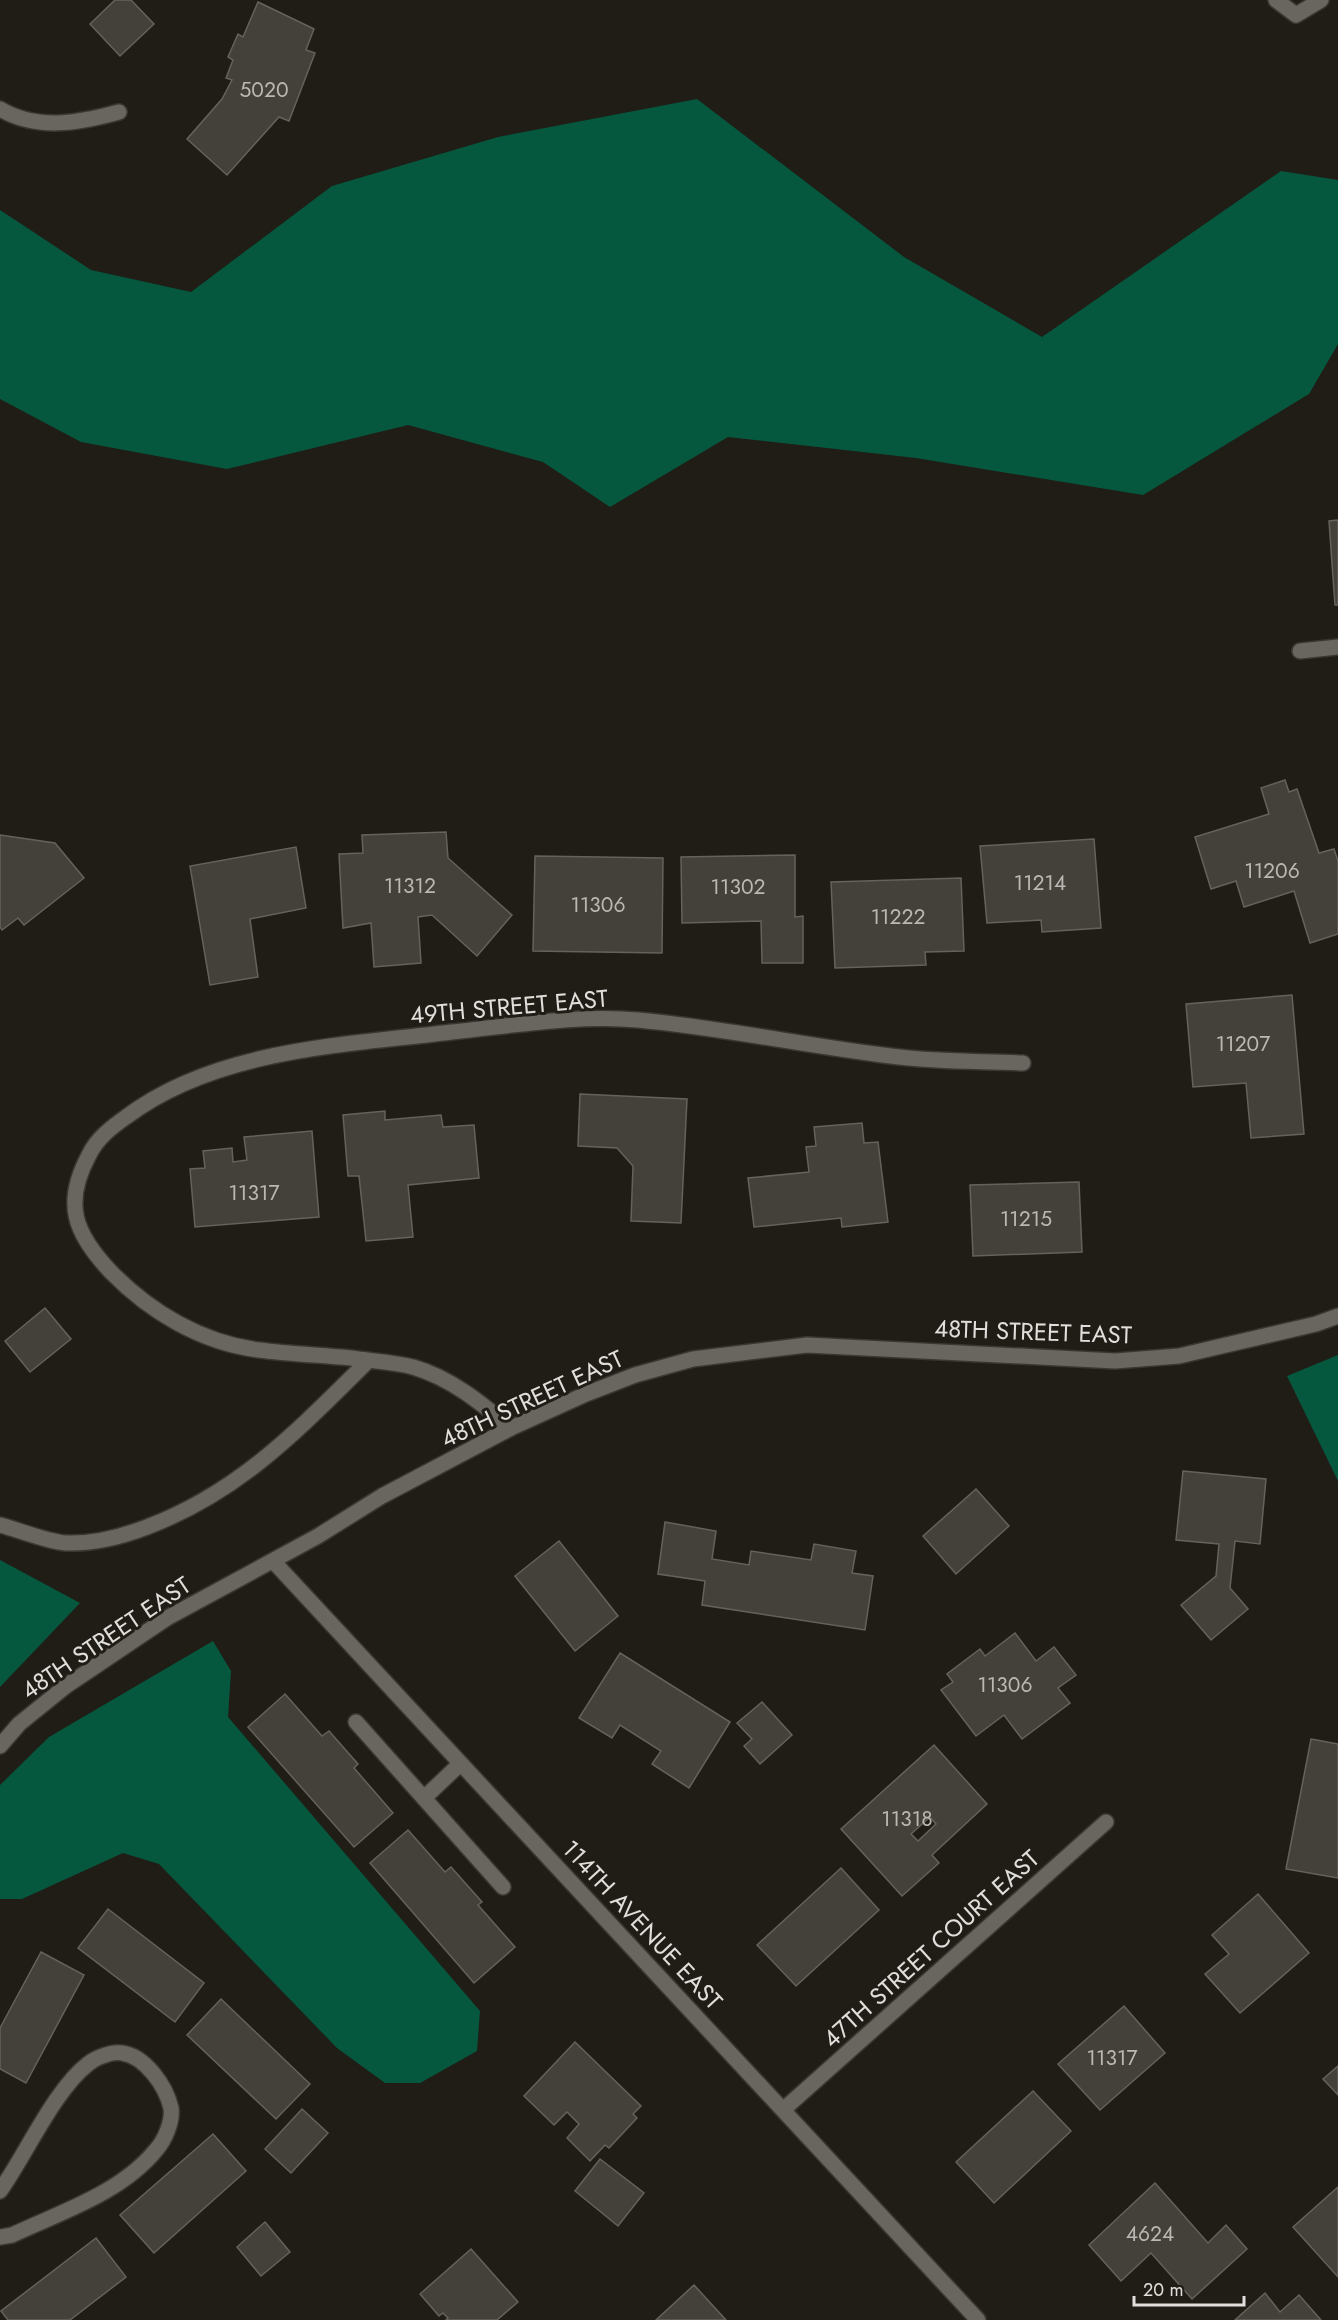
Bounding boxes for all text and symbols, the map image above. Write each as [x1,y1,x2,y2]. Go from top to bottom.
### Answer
house number: 5020 [240,75,289,105]
house number: 11206 [1244,856,1300,886]
house number: 11214 [1014,868,1066,898]
house number: 11312 [384,871,436,901]
house number: 11302 [711,872,765,902]
house number: 11306 [570,890,626,920]
house number: 11222 [871,902,925,932]
street label: 49TH STREET EAST [409,980,609,1033]
house number: 11207 [1216,1029,1270,1059]
house number: 11317 [229,1178,279,1208]
house number: 11215 [1000,1204,1052,1234]
street label: 48TH STREET EAST [934,1311,1132,1352]
street label: 48TH STREET EAST [435,1341,629,1456]
street label: 48TH STREET EAST [14,1568,197,1707]
house number: 11306 [977,1670,1033,1700]
house number: 11318 [881,1804,933,1834]
street label: 114TH AVENUE EAST [554,1832,731,2017]
street label: 47TH STREET COURT EAST [814,1842,1047,2056]
house number: 11317 [1087,2043,1137,2073]
house number: 4624 [1126,2219,1174,2249]
scale bar [1134,2269,1244,2307]
text: 20 m [1143,2277,1183,2303]

